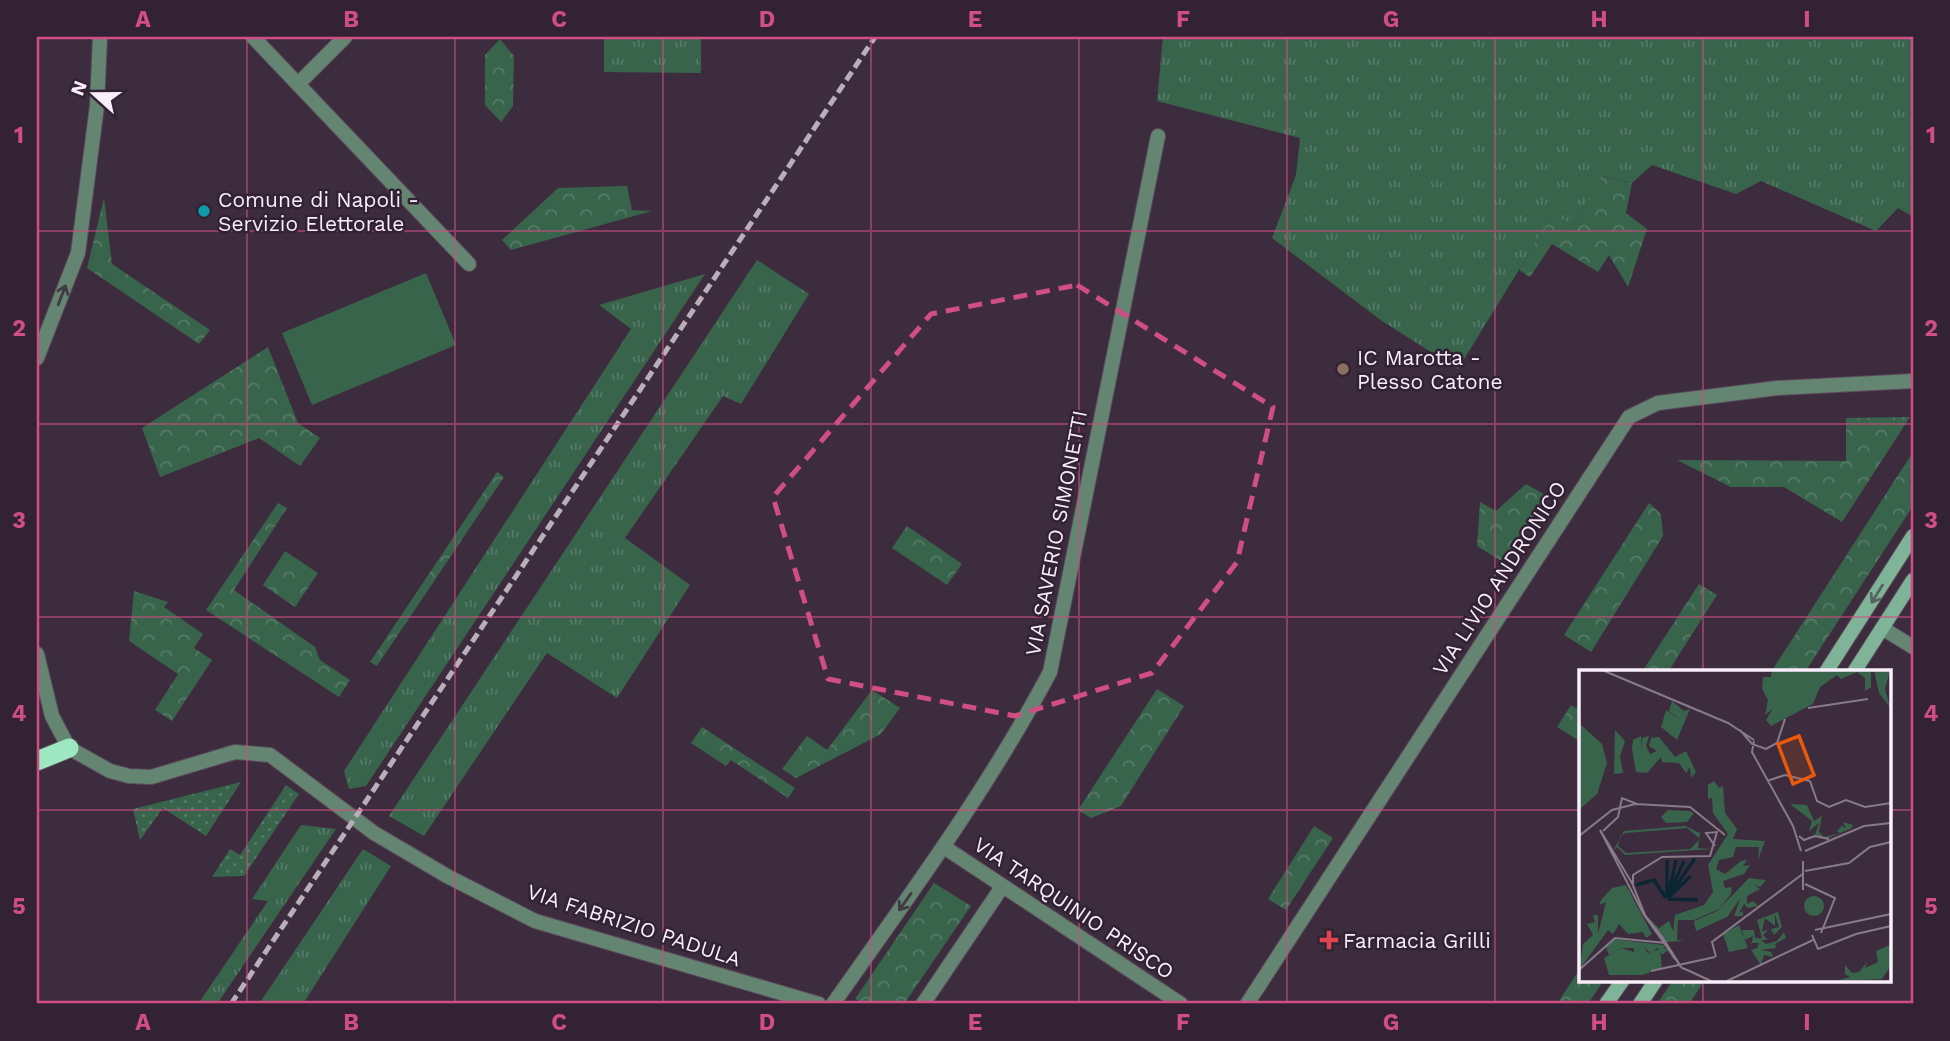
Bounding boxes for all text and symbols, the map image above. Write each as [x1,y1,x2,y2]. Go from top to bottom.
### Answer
text: A [135,6,151,33]
text: B [343,6,359,33]
text: C [551,6,567,33]
text: D [759,6,775,33]
text: E [968,6,982,33]
text: F [1176,6,1190,33]
text: G [1383,6,1399,33]
text: H [1590,6,1608,33]
text: I [1803,6,1811,33]
north arrow [60,60,130,130]
text: N [65,77,92,99]
text: 1 [14,122,24,149]
text: 1 [1926,122,1936,149]
place label: Comune di Napoli - Servizio Elettorale [218,187,419,236]
marker: Comune di Napoli - Servizio Elettorale [196,203,212,219]
one-way arrow [56,284,69,306]
text: 2 [12,315,26,342]
text: 2 [1924,315,1938,342]
place label: IC Marotta - Plesso Catone [1357,345,1503,394]
marker: IC Marotta - Plesso Catone [1335,361,1351,377]
street label: VIA SAVERIO SIMONETTI [1020,408,1092,658]
street label: VIA LIVIO ANDRONICO [1427,476,1571,680]
text: 3 [12,507,26,534]
text: 3 [1924,507,1938,534]
one-way arrow [1869,583,1883,603]
inset map [1579,670,1890,982]
text: 4 [12,700,27,727]
text: 4 [1924,700,1939,727]
street label: VIA TARQUINIO PRISCO [969,832,1179,984]
street label: VIA FABRIZIO PADULA [524,879,744,971]
one-way arrow [898,892,912,911]
text: 5 [12,893,26,920]
text: 5 [1924,893,1938,920]
place label: Farmacia Grilli [1343,928,1491,953]
marker: Farmacia Grilli [1321,932,1337,948]
text: A [135,1009,151,1036]
text: B [343,1009,359,1036]
text: C [551,1009,567,1036]
text: D [759,1009,775,1036]
text: E [968,1009,982,1036]
text: F [1176,1009,1190,1036]
text: G [1383,1009,1399,1036]
text: H [1590,1009,1608,1036]
text: I [1803,1009,1811,1036]

